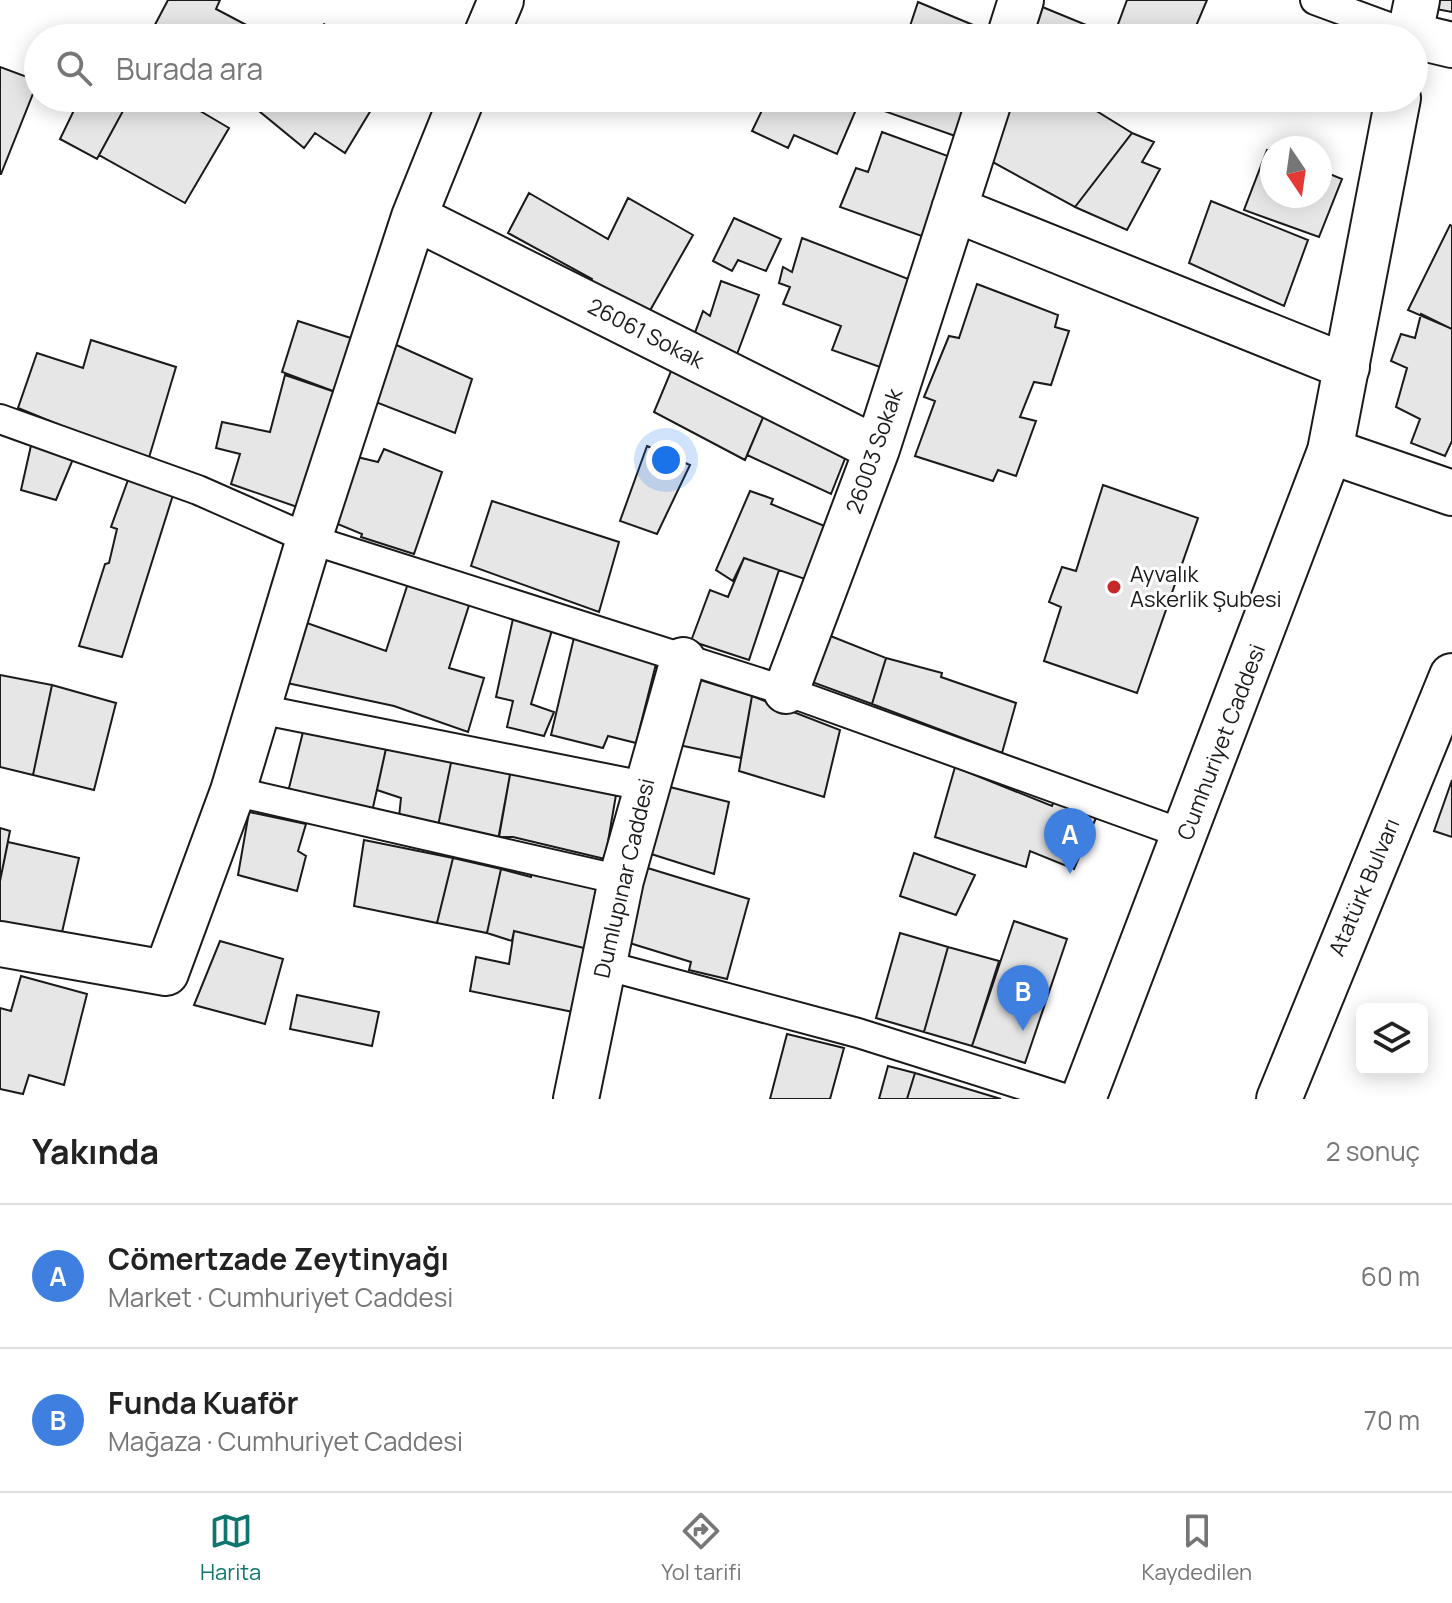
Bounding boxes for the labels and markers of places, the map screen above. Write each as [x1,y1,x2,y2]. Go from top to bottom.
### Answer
place label: Ayvalık Askerlik Şubesi [1130,559,1282,614]
marker: Ayvalık Askerlik Şubesi [1105,578,1123,596]
pin: A [1044,808,1096,874]
pin: B [997,965,1049,1031]

